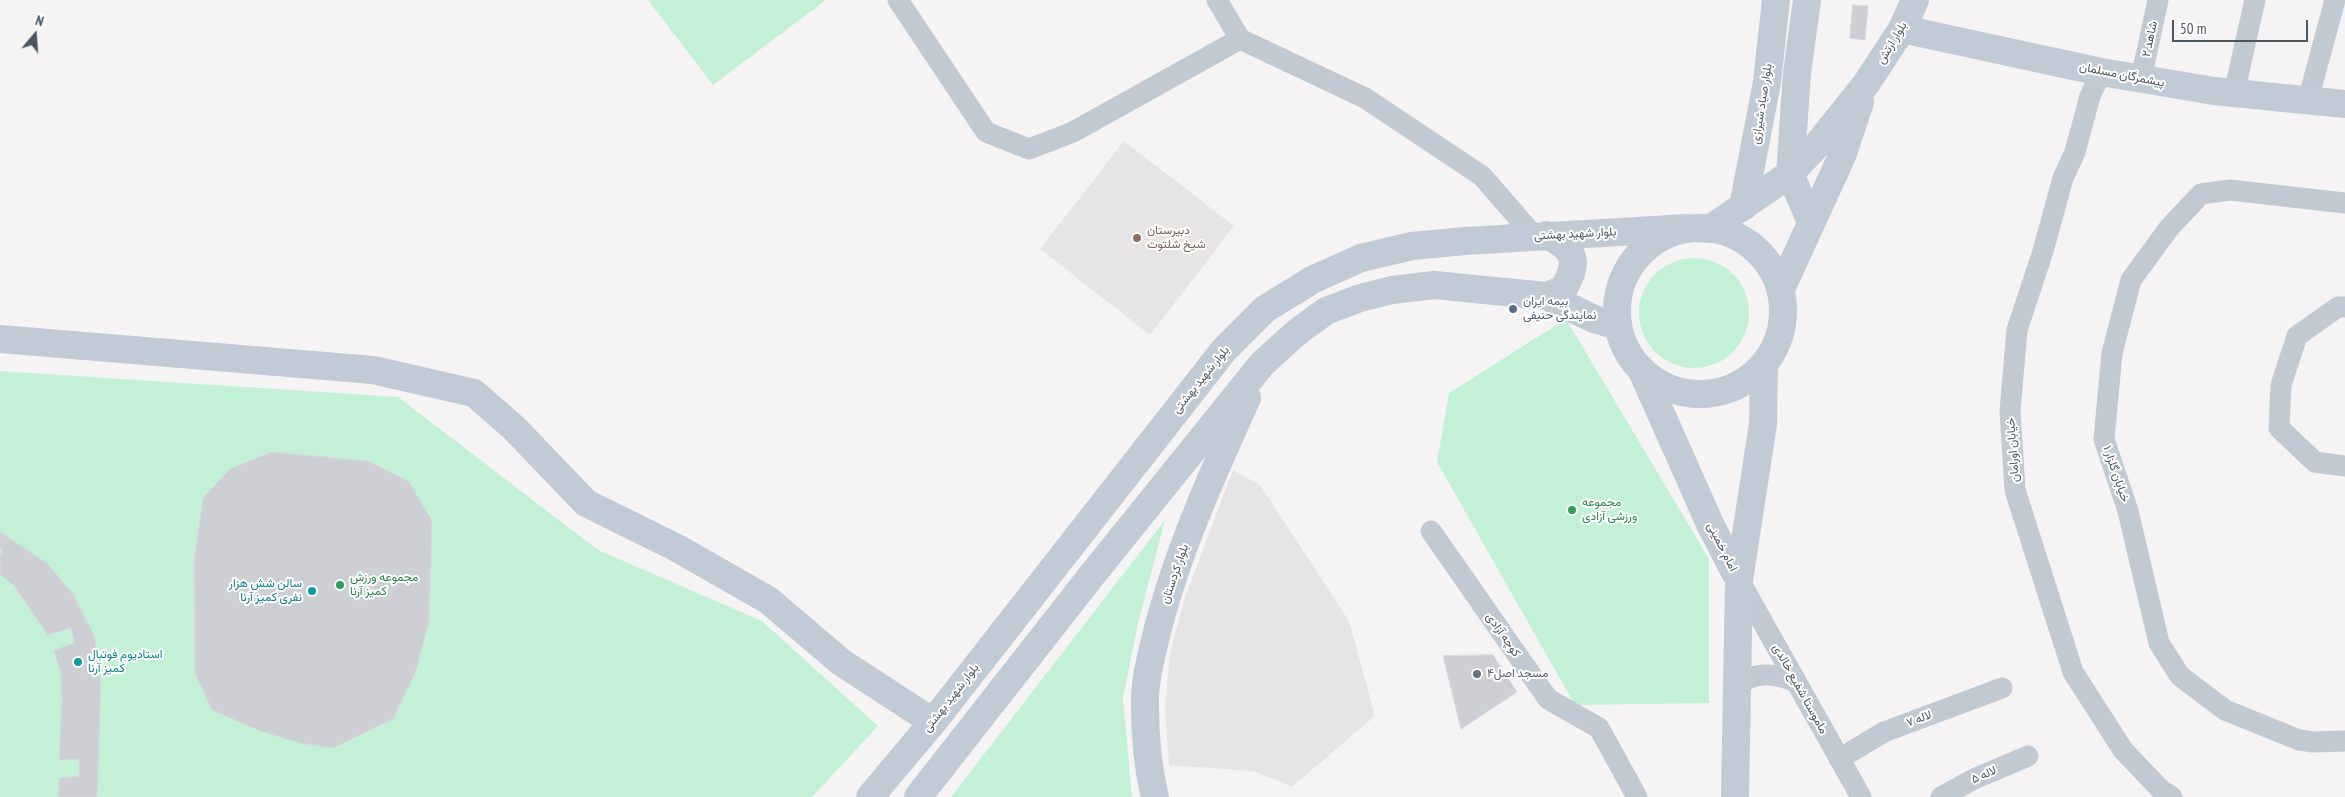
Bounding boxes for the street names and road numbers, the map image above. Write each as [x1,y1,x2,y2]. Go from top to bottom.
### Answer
street label: بلوار ارتش [1874,19,1910,67]
street label: شاهد ۲ [2139,20,2161,58]
street label: پیشمرگان مسلمان [2078,60,2166,90]
street label: بلوار صیاد شیرازی [1749,63,1775,145]
street label: بلوار شهید بهشتی [1533,225,1617,243]
street label: بلوار شهید بهشتی [1169,343,1233,417]
street label: خیابان اورامان [2004,417,2022,483]
street label: خیابان گلزار ۱ [2100,444,2132,504]
street label: امام خمینی [1704,520,1740,574]
street label: بلوار کردستان [1158,542,1192,606]
street label: کوچه آزادی [1483,610,1523,660]
street label: ماموستا شفیع خالدی [1769,641,1831,737]
street label: بلوار شهید بهشتی [920,661,982,735]
street label: لاله ۷ [1904,708,1934,730]
street label: لاله ۵ [1969,763,1999,787]

